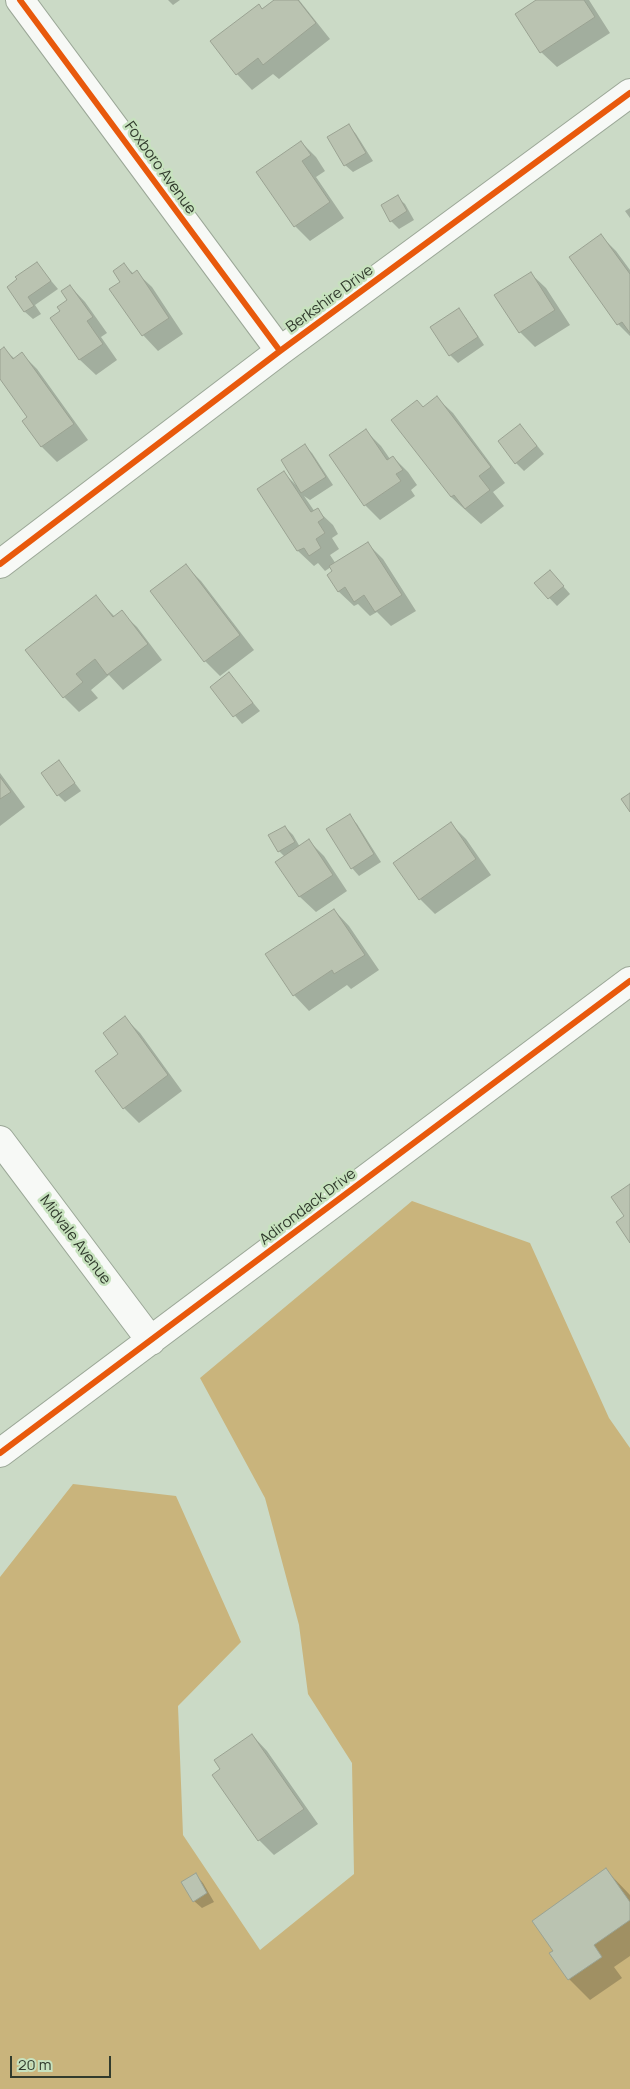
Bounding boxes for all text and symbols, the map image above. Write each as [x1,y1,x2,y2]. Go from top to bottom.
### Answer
street label: Foxboro Avenue [120,118,200,218]
street label: Berkshire Drive [283,261,377,337]
street label: Adirondack Drive [256,1165,360,1249]
street label: Midvale Avenue [36,1192,114,1288]
scale bar [12,2046,114,2078]
text: 20 m [18,2054,51,2075]

